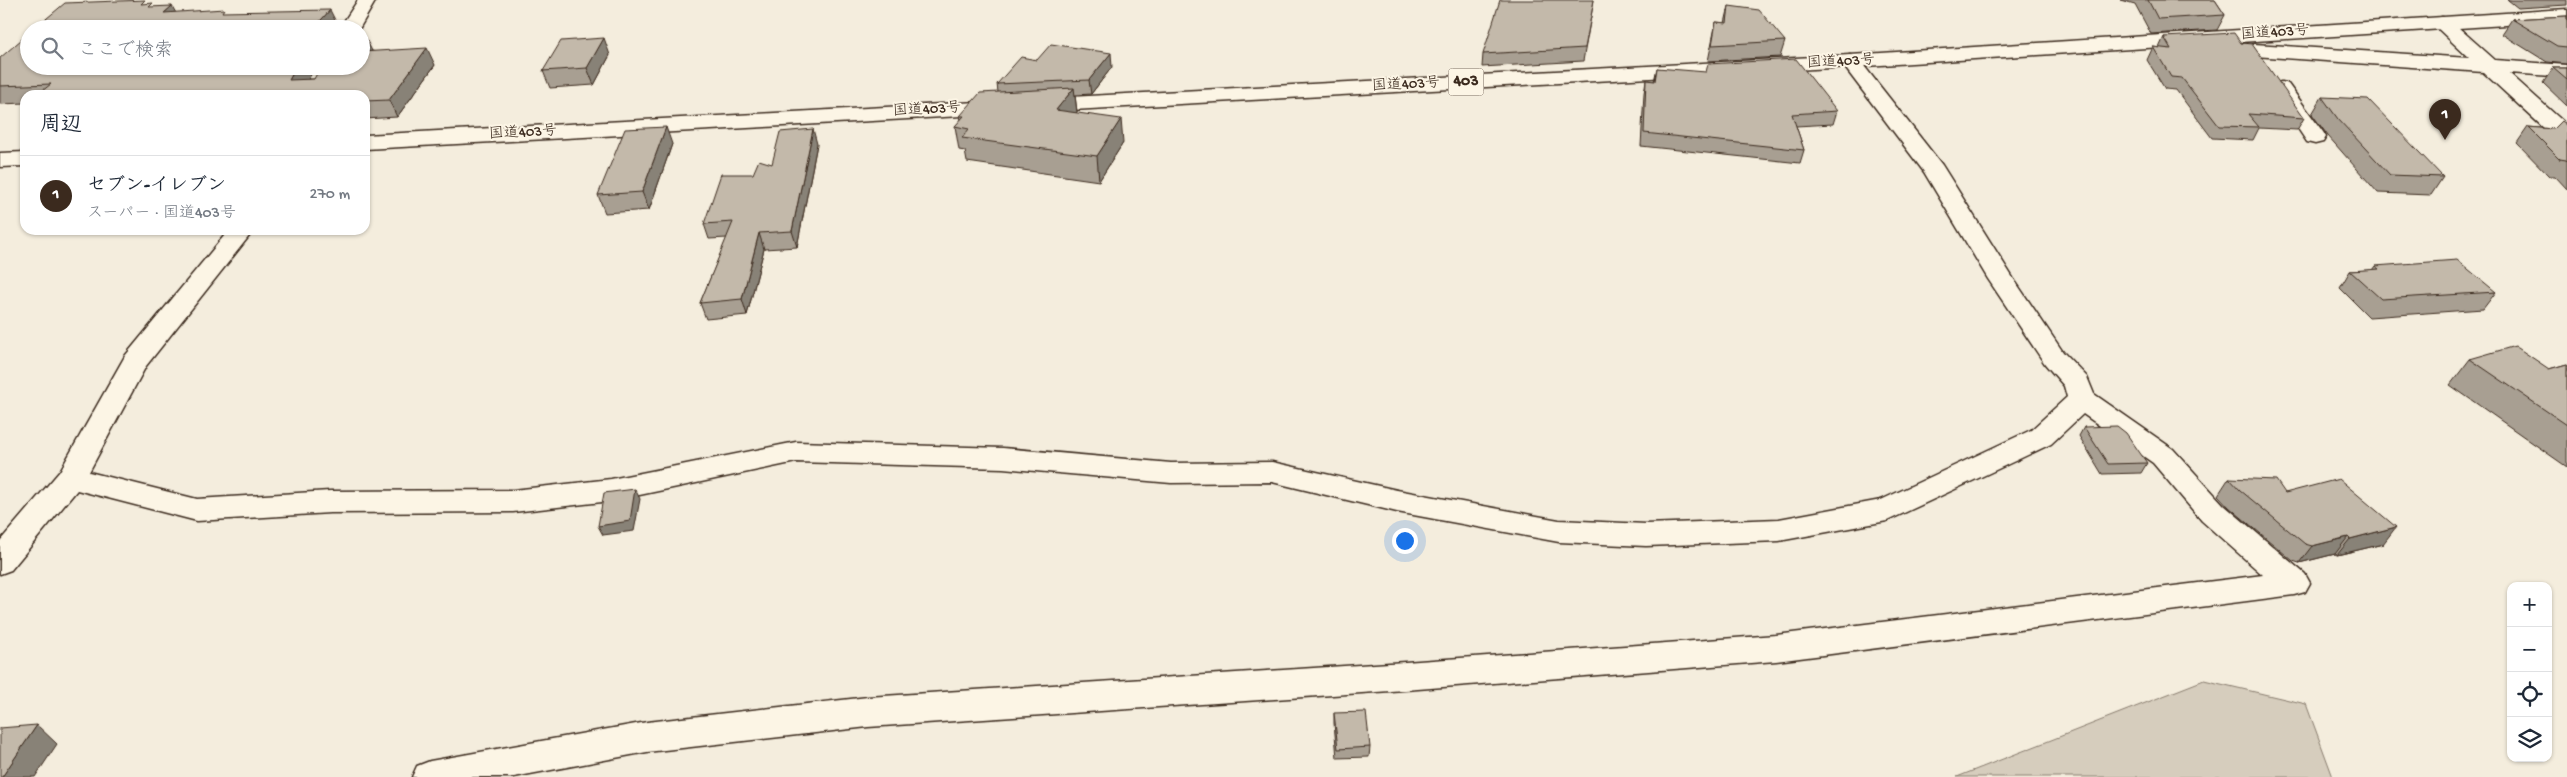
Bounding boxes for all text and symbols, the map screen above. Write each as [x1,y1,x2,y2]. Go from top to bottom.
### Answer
search box [20,20,370,75]
street label: 国道403号 [2240,22,2310,44]
icon: search [38,34,66,62]
text: ここで検索 [78,40,173,63]
street label: 国道403号 [1806,51,1876,73]
road number: 403 [1448,68,1484,95]
street label: 国道403号 [1371,74,1441,96]
street label: 国道403号 [892,99,962,121]
pin: 1 [2429,99,2461,140]
text: 周辺 [40,114,82,139]
street label: 国道403号 [488,122,558,144]
text: セブン-イレブン [87,175,226,198]
text: 1 [53,186,59,205]
text: 270 m [310,186,350,205]
text: スーパー · 国道403号 [87,205,236,224]
your location [1392,528,1418,554]
map controls [2507,582,2552,762]
button: + [2507,582,2552,627]
button: − [2507,627,2552,672]
button: locate [2507,672,2552,717]
button: layers [2507,717,2552,762]

